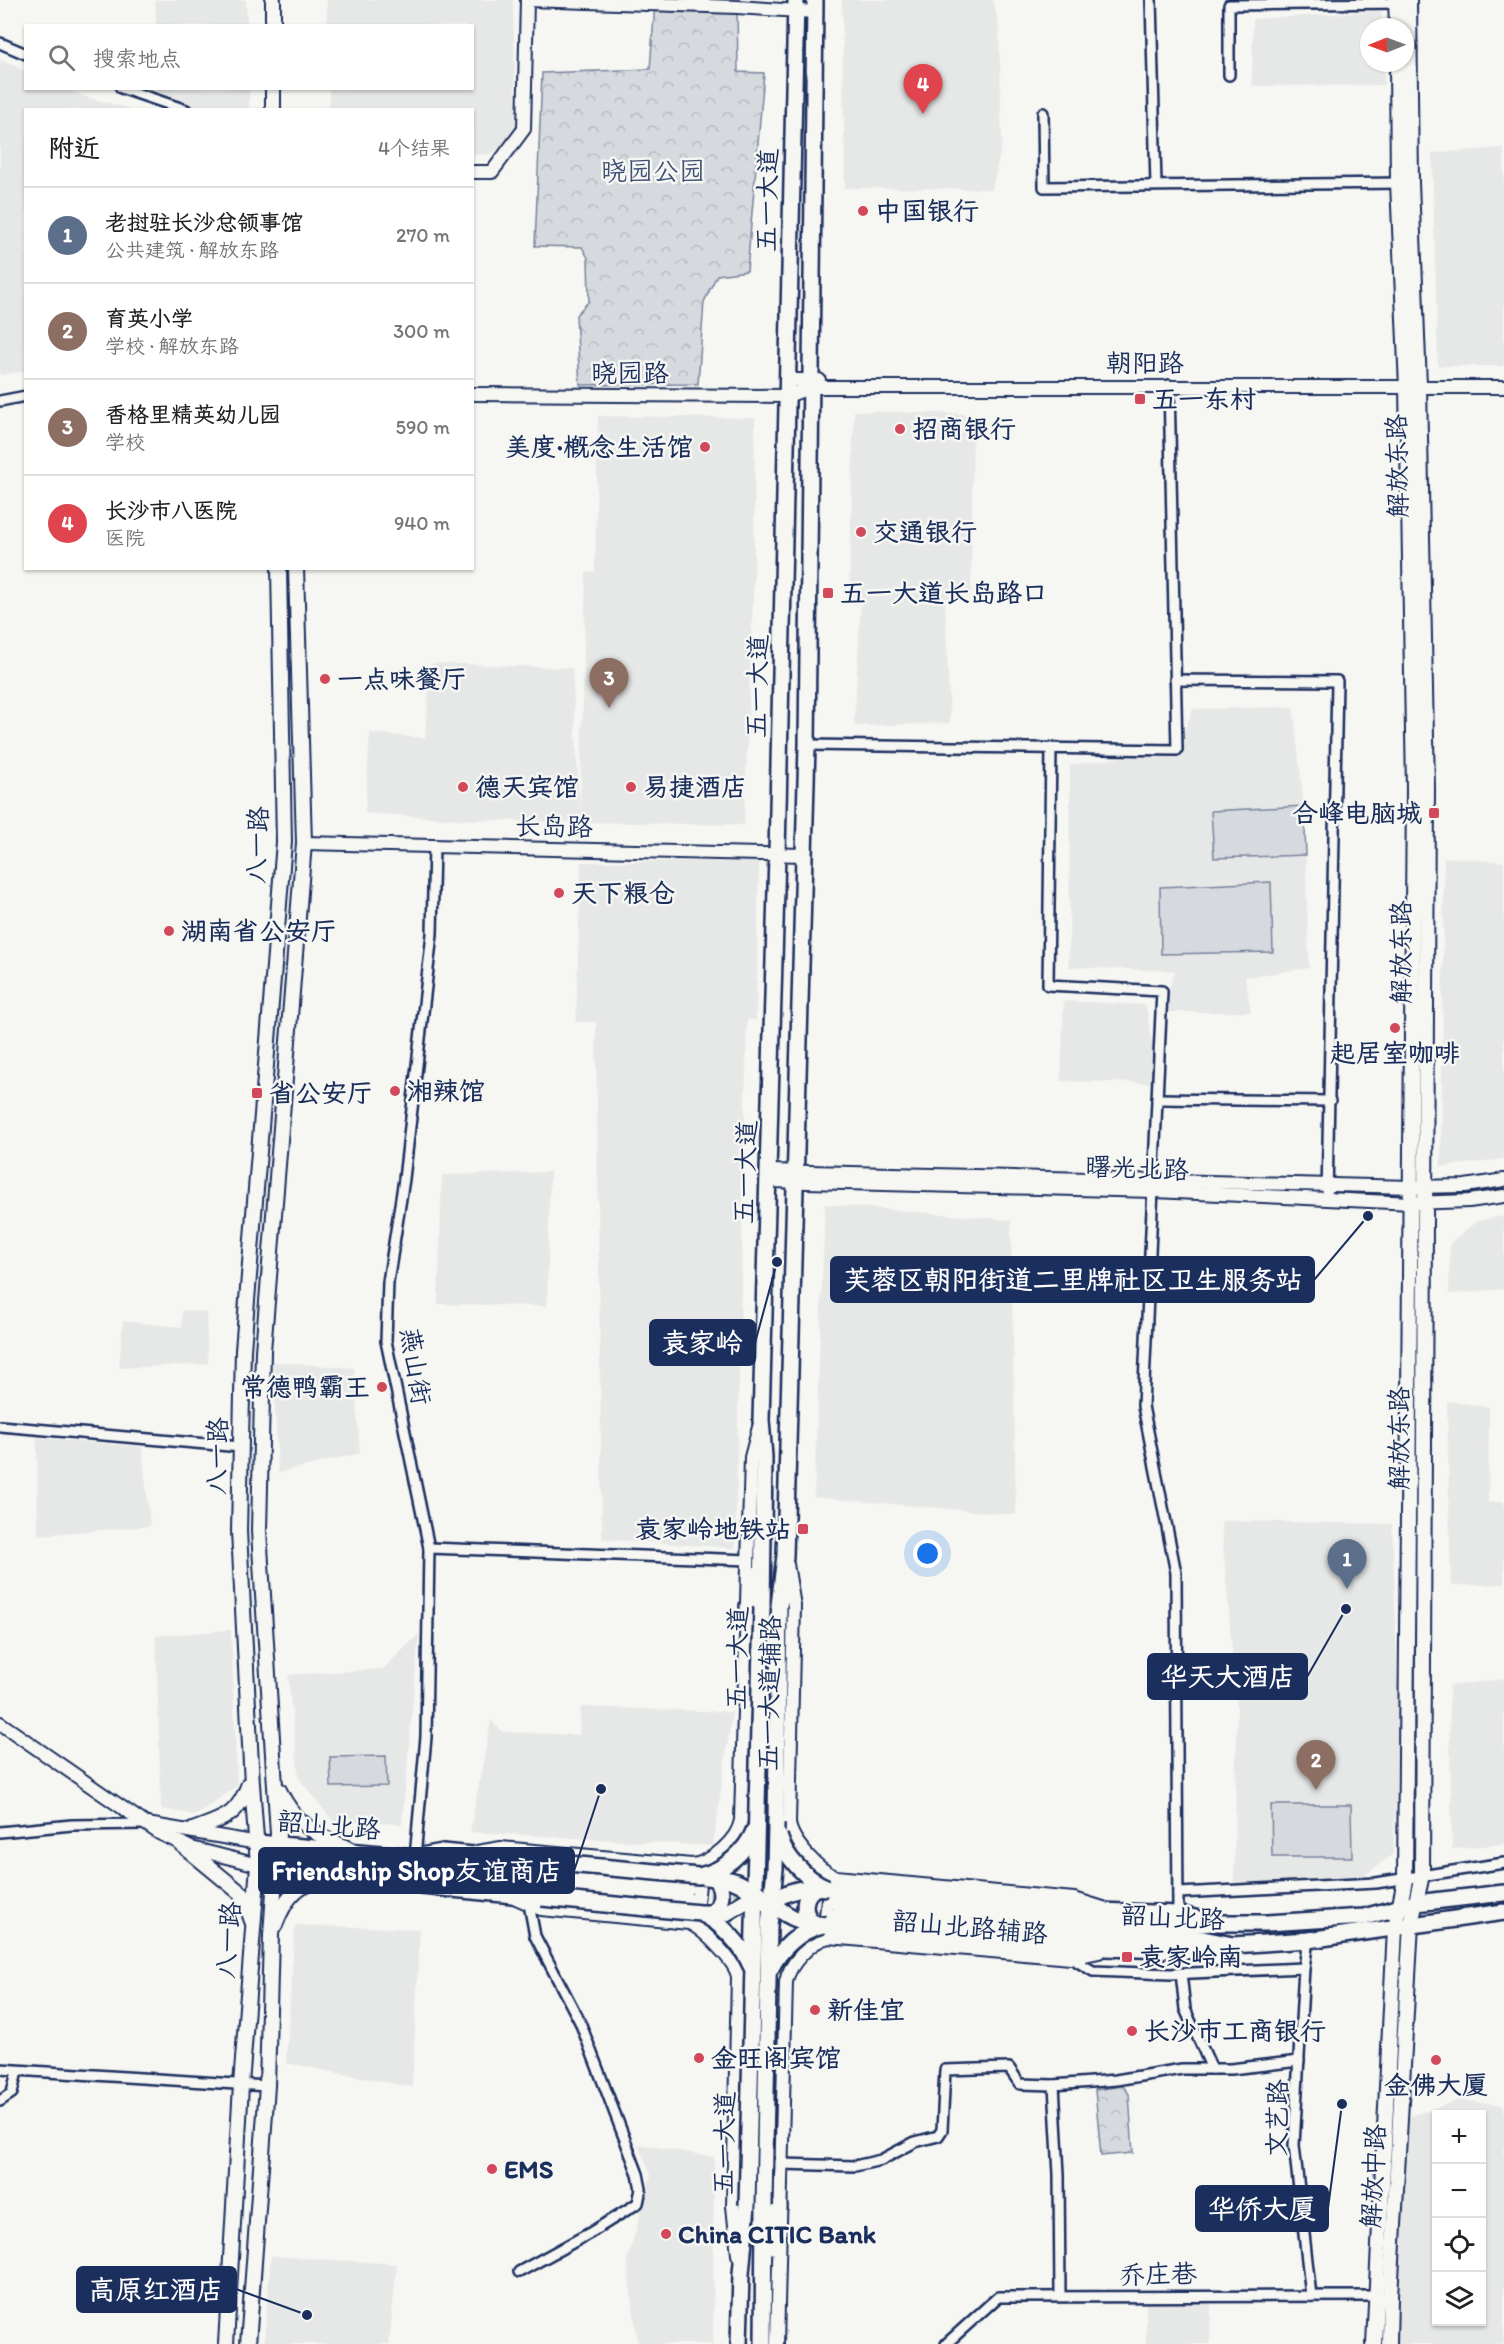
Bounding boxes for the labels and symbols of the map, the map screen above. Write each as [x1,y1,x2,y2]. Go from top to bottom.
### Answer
north arrow [1360,18,1414,72]
pin: 4 [904,64,942,114]
street label: 五一大道 [750,148,784,252]
park label: 晓园公园 [601,155,705,187]
place label: 中国银行 [875,195,979,227]
marker: 中国银行 [856,204,870,218]
street label: 朝阳路 [1106,347,1184,379]
street label: 晓园路 [591,357,669,389]
place label: 五一东村 [1152,383,1256,415]
marker: 五一东村 [1133,392,1147,406]
place label: 招商银行 [912,413,1016,445]
street label: 解放东路 [1380,414,1414,518]
marker: 招商银行 [893,422,907,436]
place label: 美度·概念生活馆 [505,431,693,463]
marker: 美度·概念生活馆 [698,440,712,454]
place label: 交通银行 [873,516,977,548]
marker: 交通银行 [854,525,868,539]
place label: 五一大道长岛路口 [840,577,1048,609]
marker: 五一大道长岛路口 [821,586,835,600]
street label: 五一大道 [740,634,774,738]
pin: 3 [590,658,628,708]
place label: 一点味餐厅 [337,663,467,695]
marker: 一点味餐厅 [318,672,332,686]
place label: 德天宾馆 [475,771,579,803]
place label: 易捷酒店 [643,771,747,803]
marker: 德天宾馆 [456,780,470,794]
marker: 易捷酒店 [624,780,638,794]
place label: 合峰电脑城 [1292,797,1422,829]
street label: 八一路 [240,805,274,885]
marker: 合峰电脑城 [1427,806,1441,820]
street label: 长岛路 [515,809,593,843]
place label: 天下粮仓 [571,877,675,909]
marker: 天下粮仓 [552,886,566,900]
street label: 解放东路 [1385,900,1417,1004]
place label: 湖南省公安厅 [181,915,337,947]
marker: 湖南省公安厅 [162,924,176,938]
marker: 起居室咖啡 [1388,1021,1402,1035]
place label: 起居室咖啡 [1330,1037,1460,1069]
place label: 湘辣馆 [407,1075,485,1107]
place label: 省公安厅 [269,1077,373,1109]
marker: 湘辣馆 [388,1084,402,1098]
marker: 省公安厅 [250,1086,264,1100]
street label: 五一大道 [727,1119,763,1225]
street label: 曙光北路 [1084,1150,1190,1186]
callout: 芙蓉区朝阳街道二里牌社区卫生服务站 [831,1257,1314,1302]
text: 芙蓉区朝阳街道二里牌社区卫生服务站 [844,1263,1303,1296]
callout: 袁家岭 [650,1320,755,1365]
street label: 燕山街 [394,1325,438,1407]
text: 袁家岭 [662,1326,743,1359]
place label: 常德鸭霸王 [240,1371,370,1403]
marker: 常德鸭霸王 [375,1380,389,1394]
street label: 解放东路 [1383,1386,1415,1490]
street label: 八一路 [200,1417,234,1495]
place label: 袁家岭地铁站 [635,1513,791,1545]
marker: 袁家岭地铁站 [796,1522,810,1536]
your location [913,1539,942,1568]
pin: 1 [1328,1540,1366,1589]
street label: 五一大道 [720,1606,754,1710]
street label: 五一大道辅路 [752,1615,786,1771]
callout: 华天大酒店 [1148,1654,1307,1699]
text: 华天大酒店 [1161,1660,1296,1693]
pin: 2 [1296,1740,1336,1790]
street label: 韶山北路 [276,1805,382,1845]
callout: Friendship Shop友谊商店 [259,1848,574,1893]
text: Friendship Shop友谊商店 [271,1854,563,1887]
street label: 韶山北路 [1120,1898,1226,1936]
street label: 八一路 [209,1900,247,1980]
street label: 韶山北路辅路 [891,1904,1049,1950]
place label: 袁家岭南 [1139,1941,1243,1973]
marker: 袁家岭南 [1120,1950,1134,1964]
place label: 新佳宜 [827,1994,905,2026]
marker: 新佳宜 [808,2003,822,2017]
place label: 长沙市工商银行 [1144,2015,1326,2047]
marker: 长沙市工商银行 [1125,2024,1139,2038]
place label: 金旺阁宾馆 [711,2042,841,2074]
marker: 金旺阁宾馆 [692,2051,706,2065]
marker: 金佛大厦 [1429,2053,1443,2067]
place label: 金佛大厦 [1384,2069,1488,2101]
street label: 文艺路 [1260,2079,1294,2157]
street label: 五一大道 [707,2091,741,2195]
street label: 解放中路 [1354,2123,1392,2229]
place label: EMS [504,2153,554,2185]
marker: EMS [485,2162,499,2176]
callout: 华侨大厦 [1196,2186,1328,2231]
text: 华侨大厦 [1208,2192,1316,2225]
place label: China CITIC Bank [678,2218,877,2250]
marker: China CITIC Bank [659,2227,673,2241]
street label: 乔庄巷 [1119,2257,1197,2291]
callout: 高原红酒店 [77,2267,236,2312]
text: 高原红酒店 [89,2273,224,2306]

